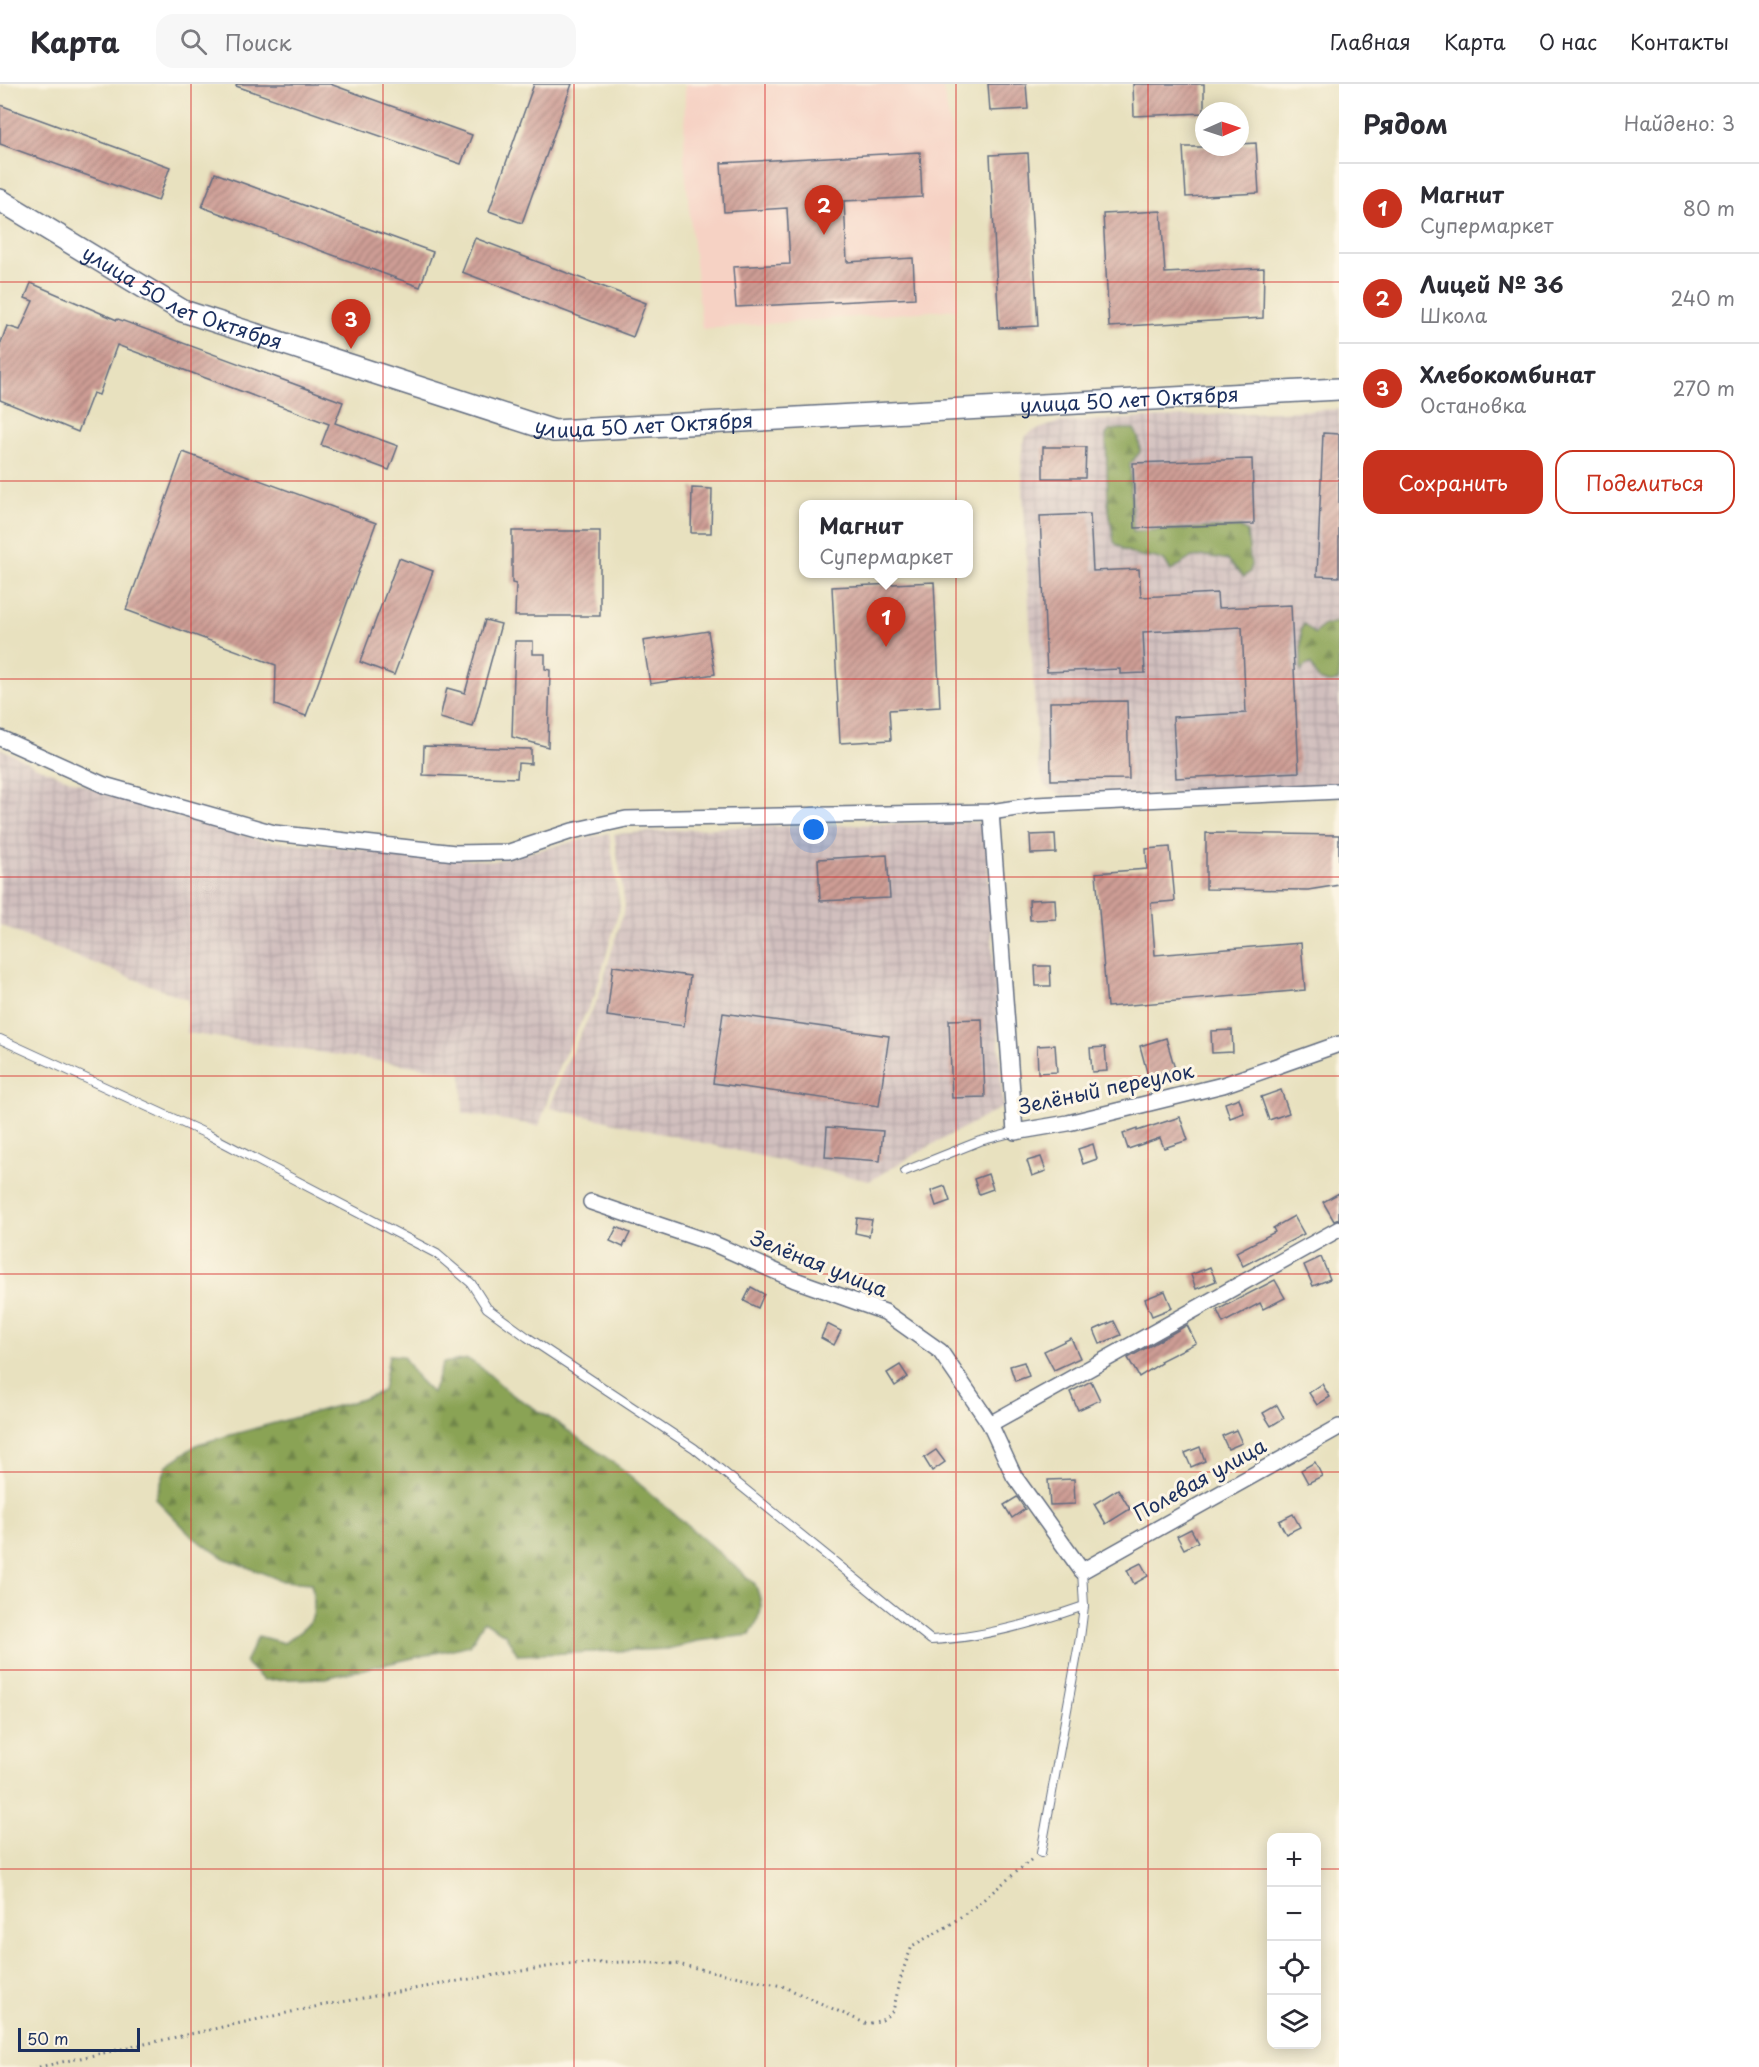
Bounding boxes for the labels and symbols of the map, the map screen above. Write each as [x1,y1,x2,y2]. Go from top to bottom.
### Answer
north arrow [1195,102,1249,156]
pin: 2 [804,186,844,235]
street label: улица 50 лет Октября [77,237,286,356]
pin: 3 [332,300,370,349]
street label: улица 50 лет Октября [1019,378,1239,420]
street label: улица 50 лет Октября [531,404,754,445]
pin: 1 [866,598,906,647]
your location [799,815,828,844]
street label: Зелёный переулок [1015,1055,1197,1121]
street label: Зелёная улица [746,1222,893,1304]
street label: Полевая улица [1128,1430,1272,1528]
scale bar [18,2025,140,2052]

